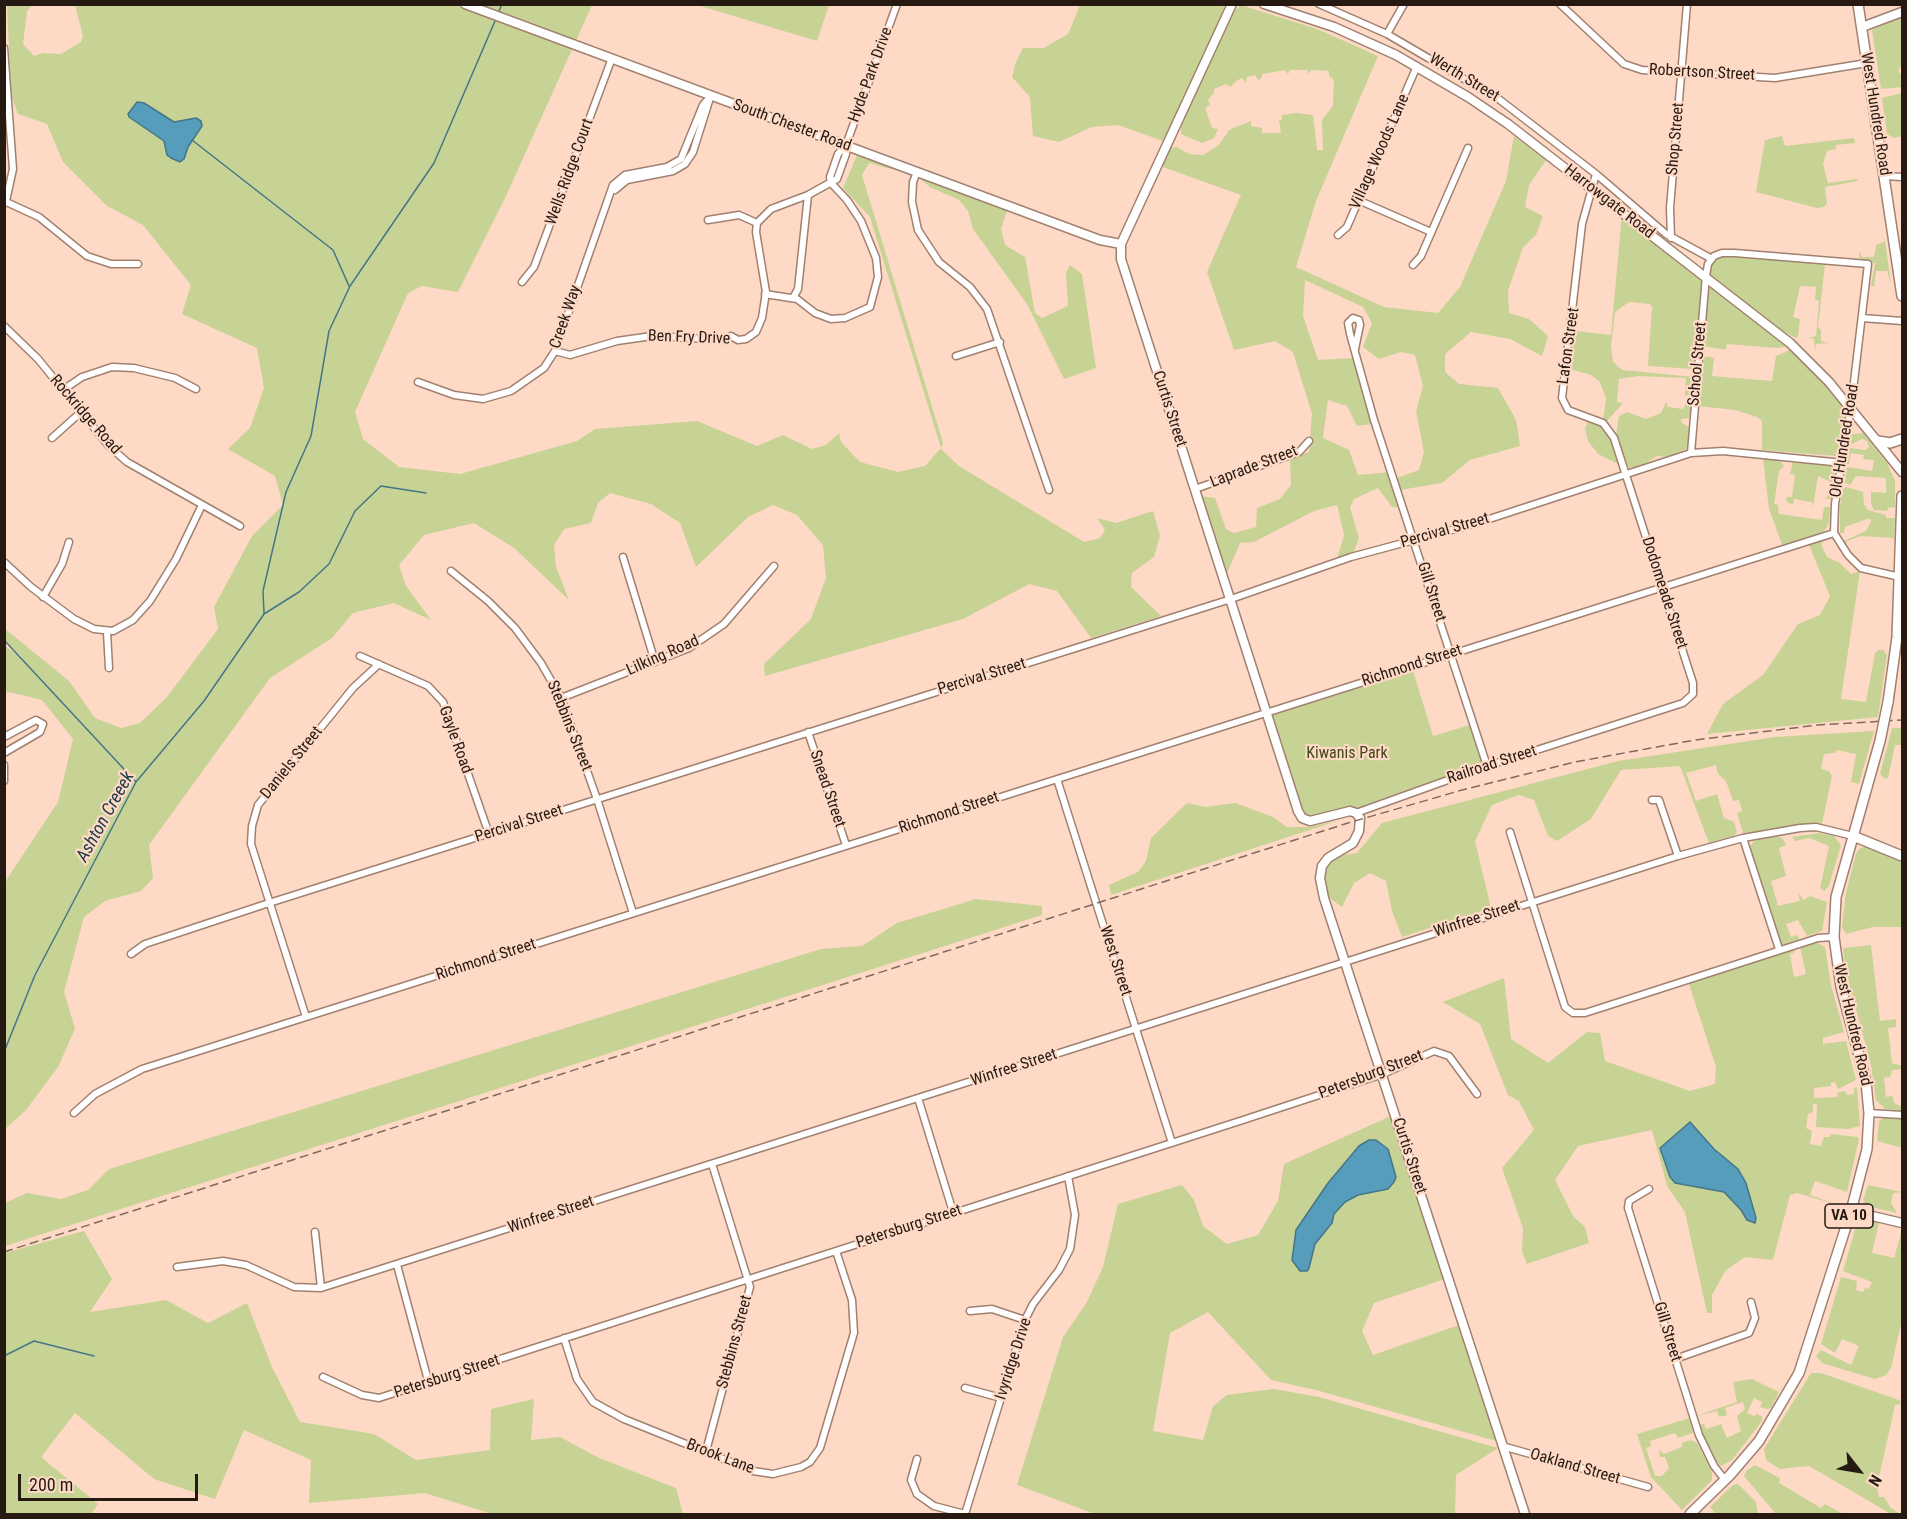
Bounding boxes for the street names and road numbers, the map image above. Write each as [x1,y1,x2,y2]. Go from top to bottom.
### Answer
street label: Hyde Park Drive [845,25,897,125]
street label: Werth Street [1425,50,1503,106]
street label: West Hundred Road [1856,51,1894,177]
street label: Robertson Street [1648,61,1756,85]
street label: Village Woods Lane [1346,91,1414,213]
street label: South Chester Road [730,96,854,156]
street label: Shop Street [1663,102,1689,176]
street label: Wells Ridge Court [542,116,598,228]
street label: Harrowgate Road [1560,161,1658,243]
street label: Creek Way [546,283,586,351]
street label: Lafon Street [1554,306,1584,386]
street label: School Street [1685,321,1711,407]
street label: Ben Fry Drive [647,327,731,349]
street label: Curtis Street [1148,368,1190,450]
street label: Rockridge Road [45,371,125,459]
street label: Old Hundred Road [1827,383,1863,499]
street label: Laprade Street [1208,442,1300,492]
street label: Percival Street [1398,509,1492,553]
street label: Dodomeade Street [1637,534,1691,652]
street label: Gill Street [1412,560,1450,624]
street label: Lilking Road [624,632,702,680]
street label: Richmond Street [1359,641,1465,691]
street label: Percival Street [936,654,1028,700]
street label: Stebbins Street [542,678,596,774]
street label: Gayle Road [434,704,476,776]
street label: Daniels Street [257,723,327,803]
street label: Railroad Street [1445,741,1539,789]
street label: Snead Street [805,748,849,830]
street label: Richmond Street [896,788,1002,838]
street label: Percival Street [473,801,565,847]
street label: Winfree Street [1431,896,1523,942]
street label: West Street [1095,923,1135,999]
street label: Richmond Street [433,935,539,985]
street label: West Hundred Road [1829,962,1875,1088]
street label: Winfree Street [968,1045,1060,1091]
street label: Petersburg Street [1316,1046,1426,1104]
street label: Curtis Street [1388,1115,1430,1197]
street label: Winfree Street [505,1192,597,1238]
street label: Petersburg Street [854,1201,964,1253]
road number: VA 10 [1825,1204,1873,1228]
street label: Stebbins Street [713,1293,757,1391]
street label: Gill Street [1649,1300,1685,1364]
street label: Ivyridge Drive [992,1316,1036,1402]
street label: Petersburg Street [392,1351,502,1403]
street label: Brook Lane [683,1435,757,1479]
street label: Oakland Street [1528,1445,1622,1489]

